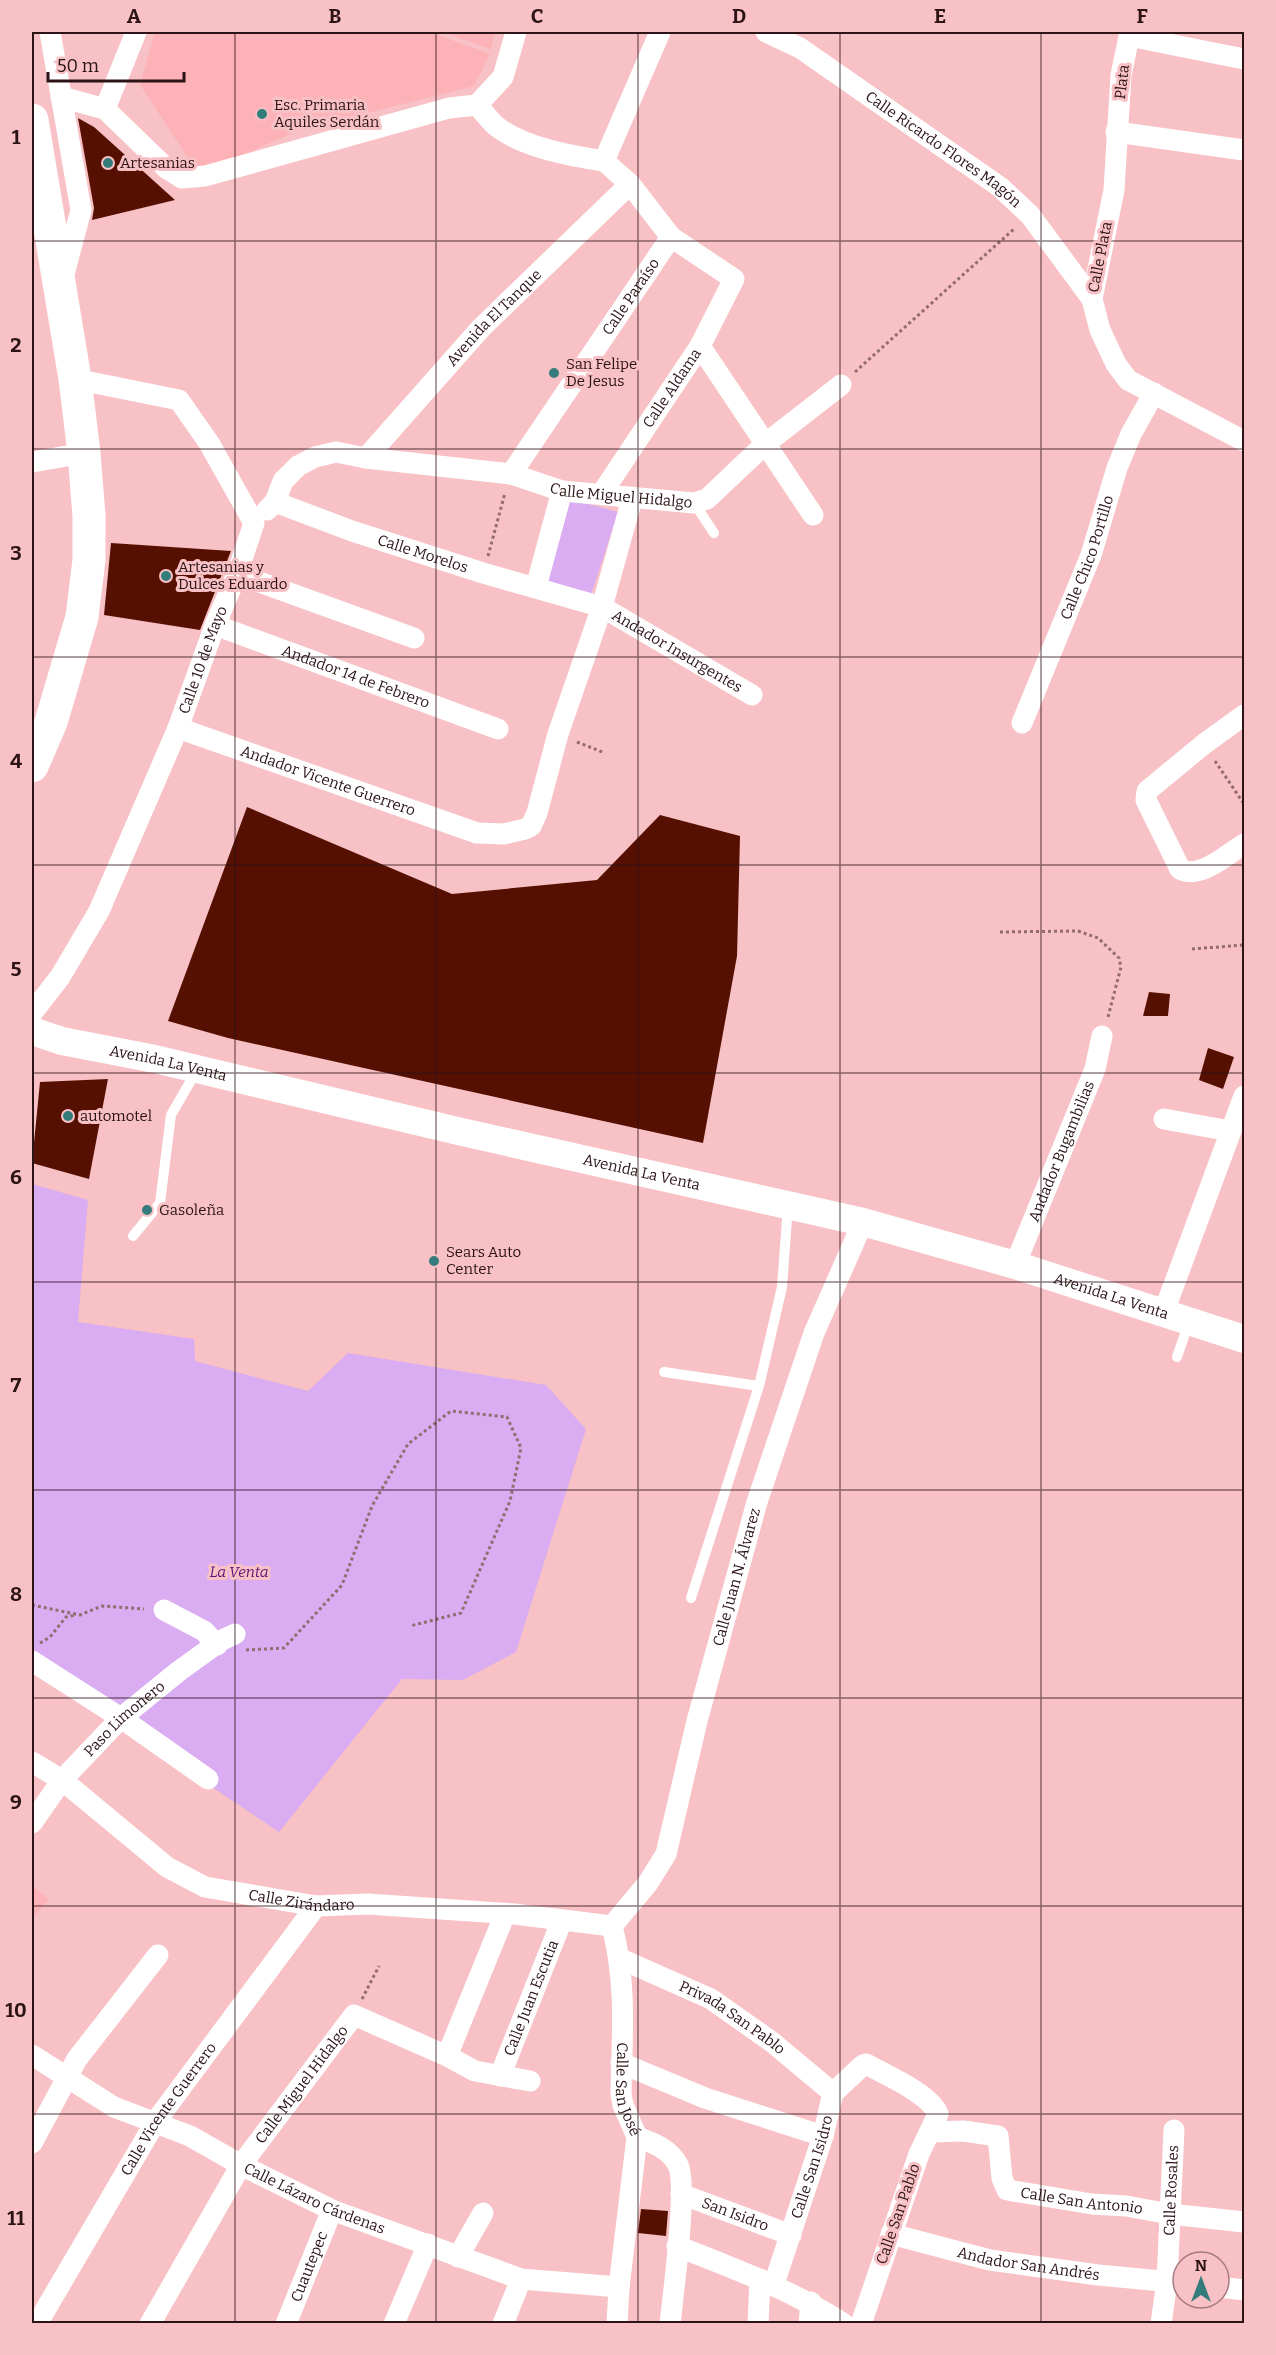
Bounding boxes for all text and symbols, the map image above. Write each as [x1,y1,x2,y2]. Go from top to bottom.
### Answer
text: A [127,4,142,28]
text: B [329,4,342,28]
text: C [531,4,543,28]
text: D [732,4,746,28]
text: E [934,4,946,28]
text: F [1136,4,1148,28]
scale bar [48,45,184,83]
text: 50 m [57,55,99,77]
street label: Plata [1111,64,1133,100]
street label: Calle Ricardo Flores Magón [862,87,1025,211]
place label: Esc. Primaria Aquiles Serdán [274,96,380,131]
marker: Esc. Primaria Aquiles Serdán [255,107,269,121]
text: 1 [12,125,21,149]
place label: Artesanias [120,154,195,172]
marker: Artesanias [101,156,115,170]
street label: Calle Plata [1084,220,1116,294]
street label: Calle Paraíso [598,255,663,339]
street label: Avenida El Tanque [443,266,545,370]
text: 2 [10,333,22,357]
street label: Calle Aldama [639,345,705,431]
place label: San Felipe De Jesus [566,355,637,390]
marker: San Felipe De Jesus [547,366,561,380]
street label: Calle Miguel Hidalgo [547,479,693,512]
street label: Calle Chico Portillo [1056,493,1117,622]
street label: Calle Morelos [375,531,470,577]
text: 3 [10,541,22,565]
place label: Artesanias y Dulces Eduardo [178,558,287,593]
marker: Artesanias y Dulces Eduardo [159,569,173,583]
street label: Calle 10 de Mayo [175,603,231,716]
street label: Andador Insurgentes [609,606,746,696]
street label: Andador 14 de Febrero [279,641,432,712]
street label: Andador Vicente Guerrero [238,742,418,820]
text: 4 [10,749,22,773]
text: 5 [11,957,22,981]
street label: Avenida La Venta [108,1041,229,1085]
street label: Andador Bugambilias [1025,1078,1098,1224]
place label: automotel [80,1107,152,1125]
marker: automotel [61,1109,75,1123]
street label: Avenida La Venta [581,1150,702,1194]
text: 6 [10,1165,22,1189]
place label: Gasoleña [159,1201,224,1219]
marker: Gasoleña [140,1203,154,1217]
place label: Sears Auto Center [446,1243,521,1278]
marker: Sears Auto Center [427,1254,441,1268]
street label: Avenida La Venta [1052,1269,1171,1323]
text: 7 [11,1373,22,1397]
street label: Calle Juan N. Álvarez [709,1506,764,1648]
park label: La Venta [209,1563,269,1581]
text: 8 [10,1582,22,1606]
street label: Paso Limonero [80,1677,169,1760]
text: 9 [10,1790,22,1814]
street label: Calle Zirándaro [247,1886,355,1915]
street label: Calle Juan Escutia [500,1937,562,2059]
street label: Privada San Pablo [676,1977,789,2058]
text: 10 [5,1998,27,2022]
street label: Calle Miguel Hidalgo [251,2022,352,2147]
street label: Calle Vicente Guerrero [117,2039,220,2179]
street label: Calle San José [612,2042,644,2139]
street label: Calle San Isidro [787,2114,836,2221]
street label: Calle Rosales [1160,2145,1182,2236]
street label: Calle Lázaro Cárdenas [241,2159,388,2238]
street label: Calle San Pablo [872,2161,924,2267]
street label: Calle San Antonio [1019,2183,1144,2218]
street label: San Isidro [699,2194,771,2235]
text: 11 [7,2206,25,2230]
street label: Cuautepec [287,2228,332,2304]
street label: Andador San Andrés [956,2243,1101,2284]
north arrow [1171,2250,1231,2310]
text: N [1195,2256,1207,2275]

